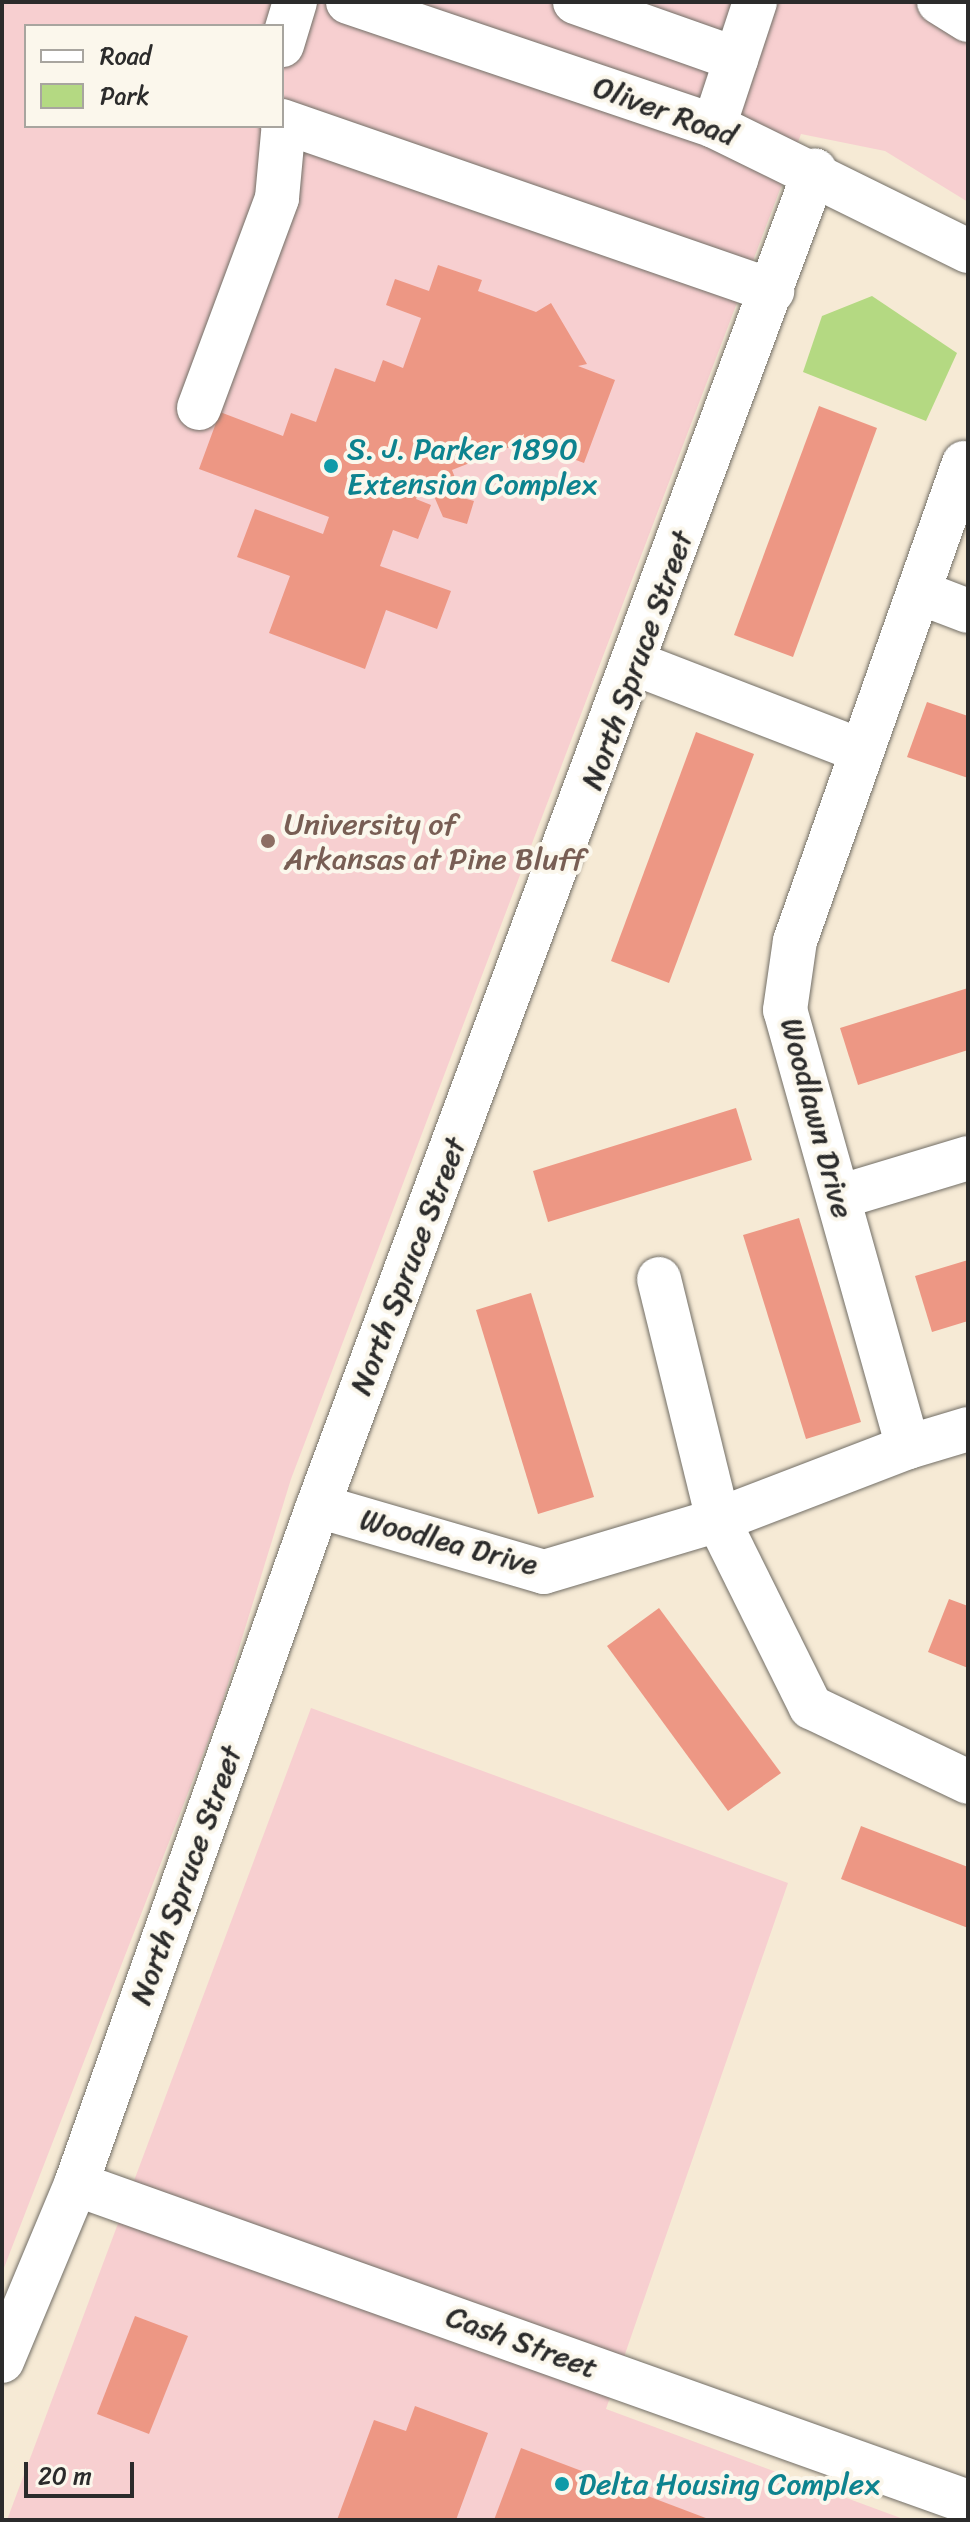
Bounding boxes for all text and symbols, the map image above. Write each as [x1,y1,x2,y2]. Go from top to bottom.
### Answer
legend [24,24,284,128]
text: Road [100,35,151,77]
street label: Oliver Road [588,68,742,154]
text: Park [100,75,149,117]
place label: S. J. Parker 1890 Extension Complex [347,431,597,502]
marker: S. J. Parker 1890 Extension Complex [322,457,340,475]
street label: North Spruce Street [573,525,701,795]
place label: University of Arkansas at Pine Bluff [284,806,586,876]
marker: University of Arkansas at Pine Bluff [259,832,277,850]
street label: Woodlawn Drive [773,1014,861,1222]
street label: North Spruce Street [342,1132,474,1400]
street label: Woodlea Drive [356,1501,542,1583]
street label: North Spruce Street [122,1740,250,2010]
street label: Cash Street [441,2298,603,2386]
scale bar [28,2446,138,2496]
text: 20 m [38,2455,92,2497]
place label: Delta Housing Complex [578,2466,882,2502]
marker: Delta Housing Complex [553,2475,571,2493]

